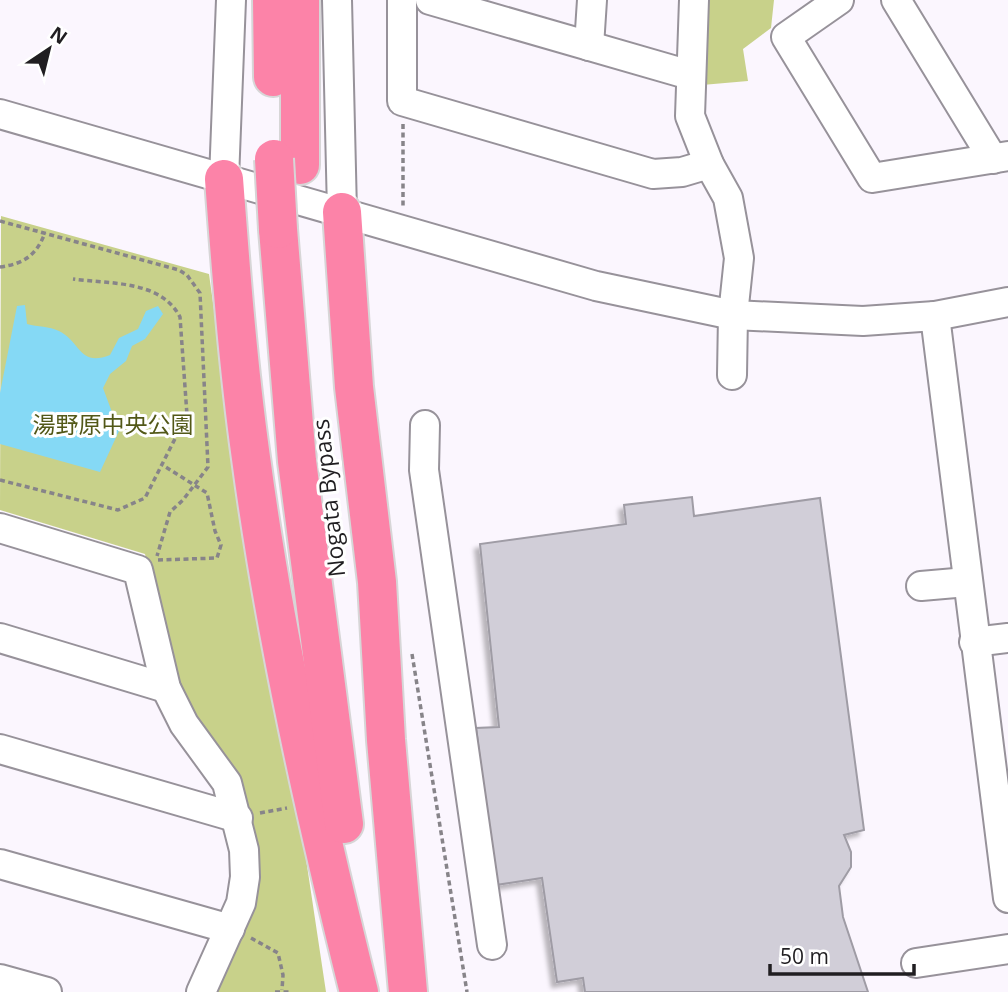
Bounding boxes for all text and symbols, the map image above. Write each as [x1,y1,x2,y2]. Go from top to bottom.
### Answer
north arrow [14,14,84,84]
text: N [45,20,73,50]
park label: 湯野原中央公園 [33,408,194,440]
street label: Nogata Bypass [304,417,352,579]
scale bar [770,932,914,976]
text: 50 m [780,942,829,970]

